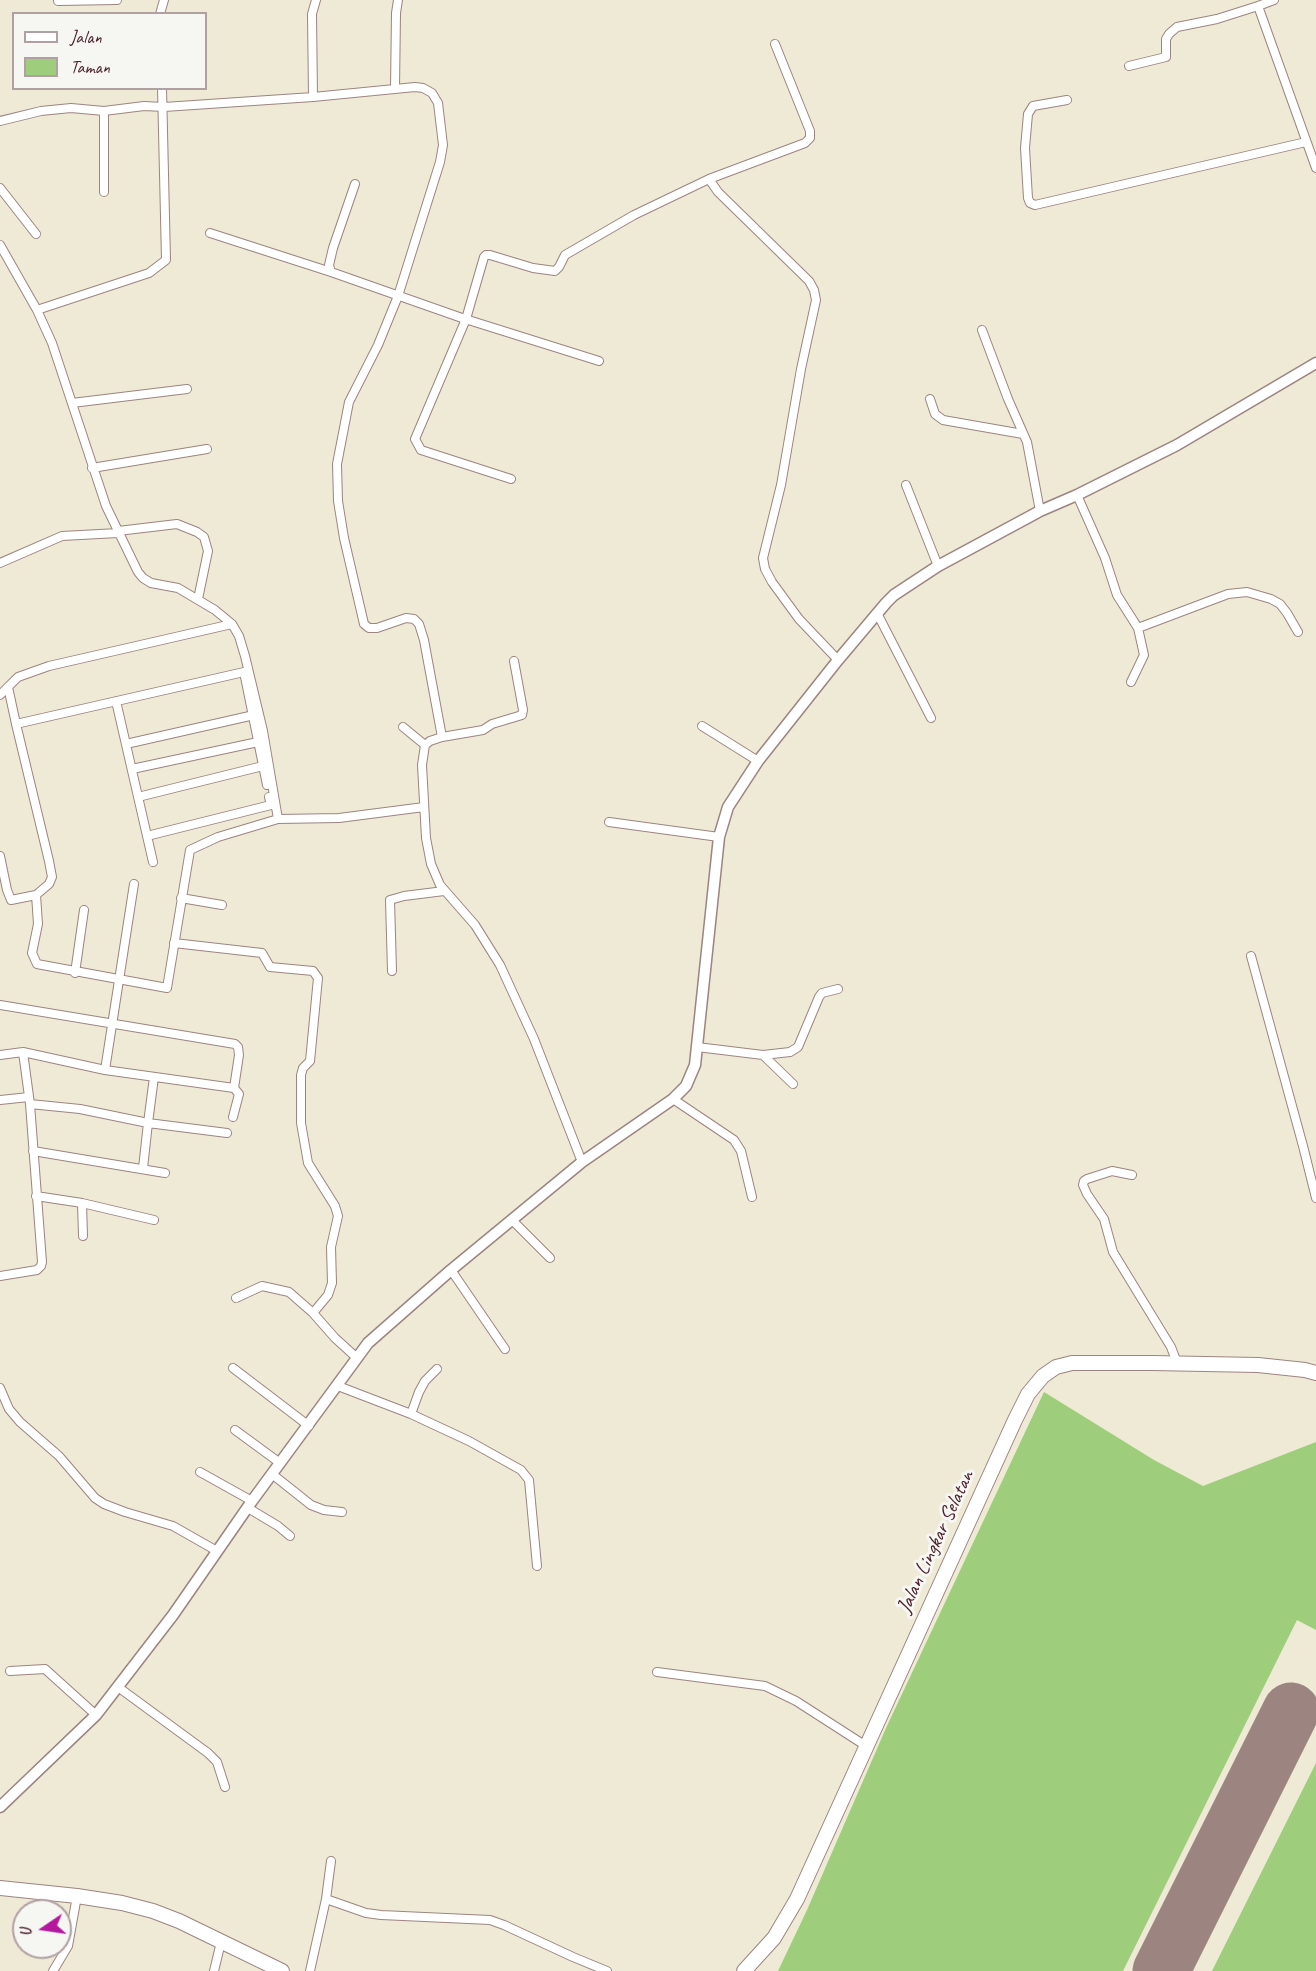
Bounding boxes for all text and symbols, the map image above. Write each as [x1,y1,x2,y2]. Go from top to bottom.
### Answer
legend [12,12,207,90]
text: Jalan [70,26,102,48]
text: Taman [70,56,110,78]
street label: Jalan Lingkar Selatan [892,1467,980,1617]
north arrow [12,1899,72,1959]
text: U [16,1927,37,1939]

